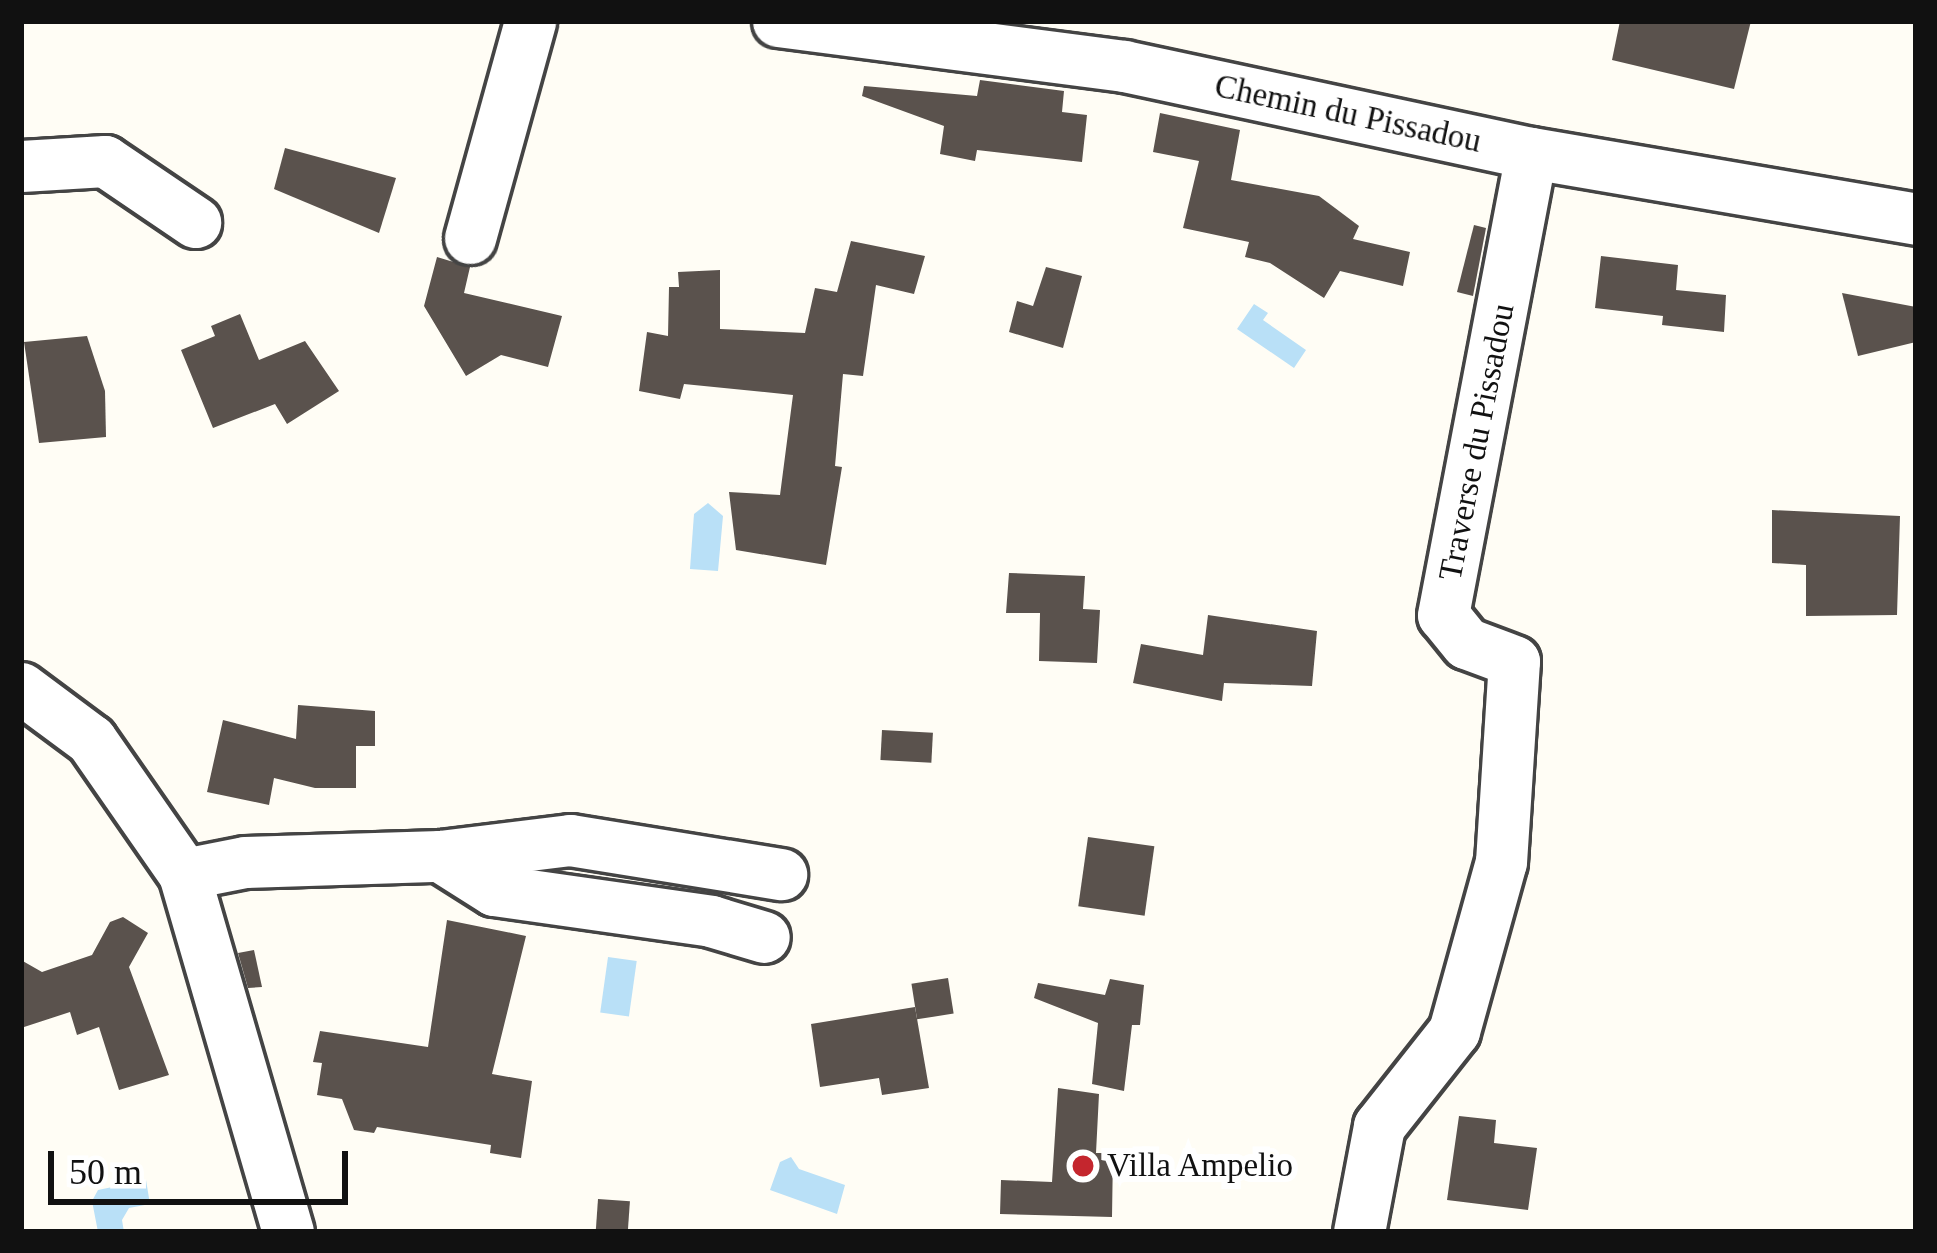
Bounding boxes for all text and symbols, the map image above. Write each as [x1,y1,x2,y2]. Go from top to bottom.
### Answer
street label: Chemin du Pissadou [1211,66,1485,162]
street label: Traverse du Pissadou [1431,300,1523,584]
scale bar [54,1127,354,1201]
place label: Villa Ampelio [1107,1146,1295,1186]
text: 50 m [69,1152,142,1192]
marker: Villa Ampelio [1070,1153,1096,1179]

